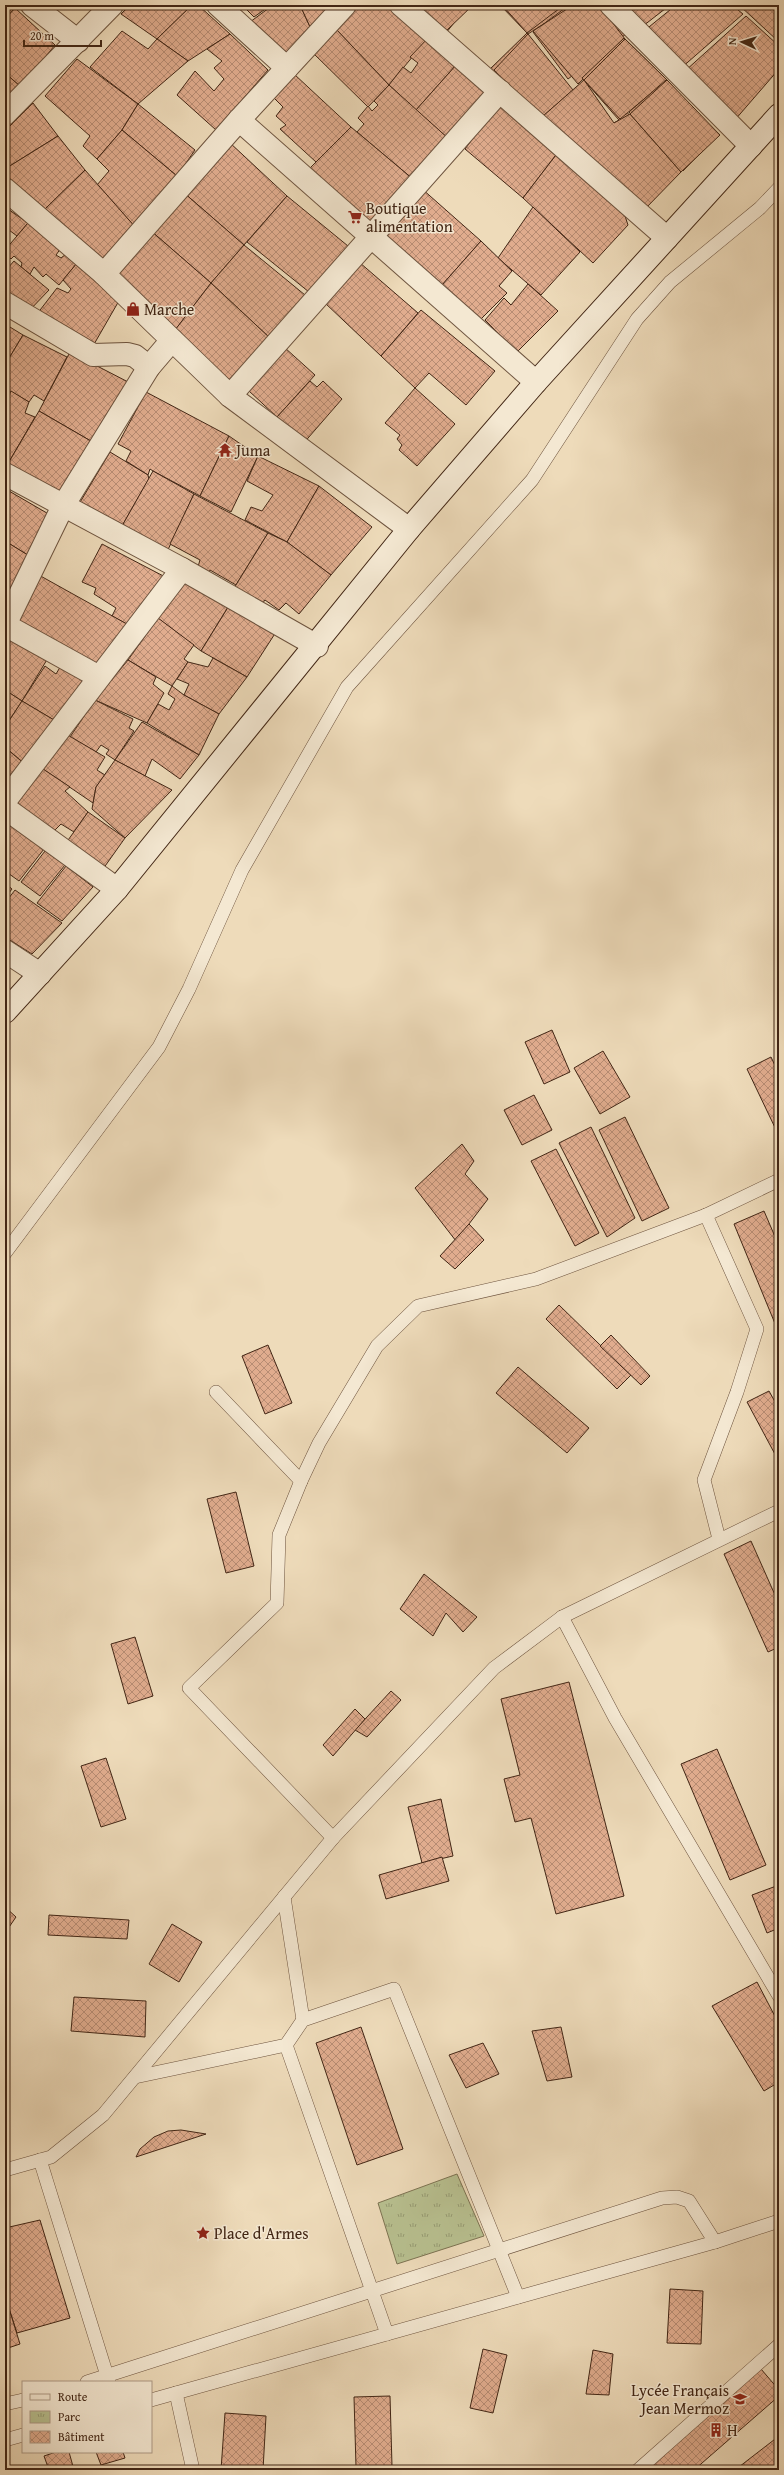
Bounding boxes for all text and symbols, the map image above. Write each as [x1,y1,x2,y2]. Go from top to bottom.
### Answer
scale bar [24,22,101,48]
north arrow [722,22,762,62]
text: 20 m [30,27,54,44]
text: N [724,36,740,46]
place label: Boutique alimentation [366,196,453,238]
supermarket icon: Boutique alimentation [347,209,363,225]
place label: Marche [144,297,194,321]
shop icon: Marche [125,301,141,317]
place label: Juma [234,438,271,462]
temple icon: Juma [217,442,233,458]
place label: Place d'Armes [214,2221,309,2245]
place icon: Place d'Armes [195,2225,211,2241]
place label: Lycée Français Jean Mermoz [631,2378,729,2420]
legend [22,2381,152,2453]
text: Route [58,2388,88,2405]
school or university icon: Lycée Français Jean Mermoz [732,2391,748,2407]
text: Parc [58,2408,81,2425]
place label: H [727,2418,738,2442]
building icon: H [708,2422,724,2438]
text: Bâtiment [58,2428,105,2445]

